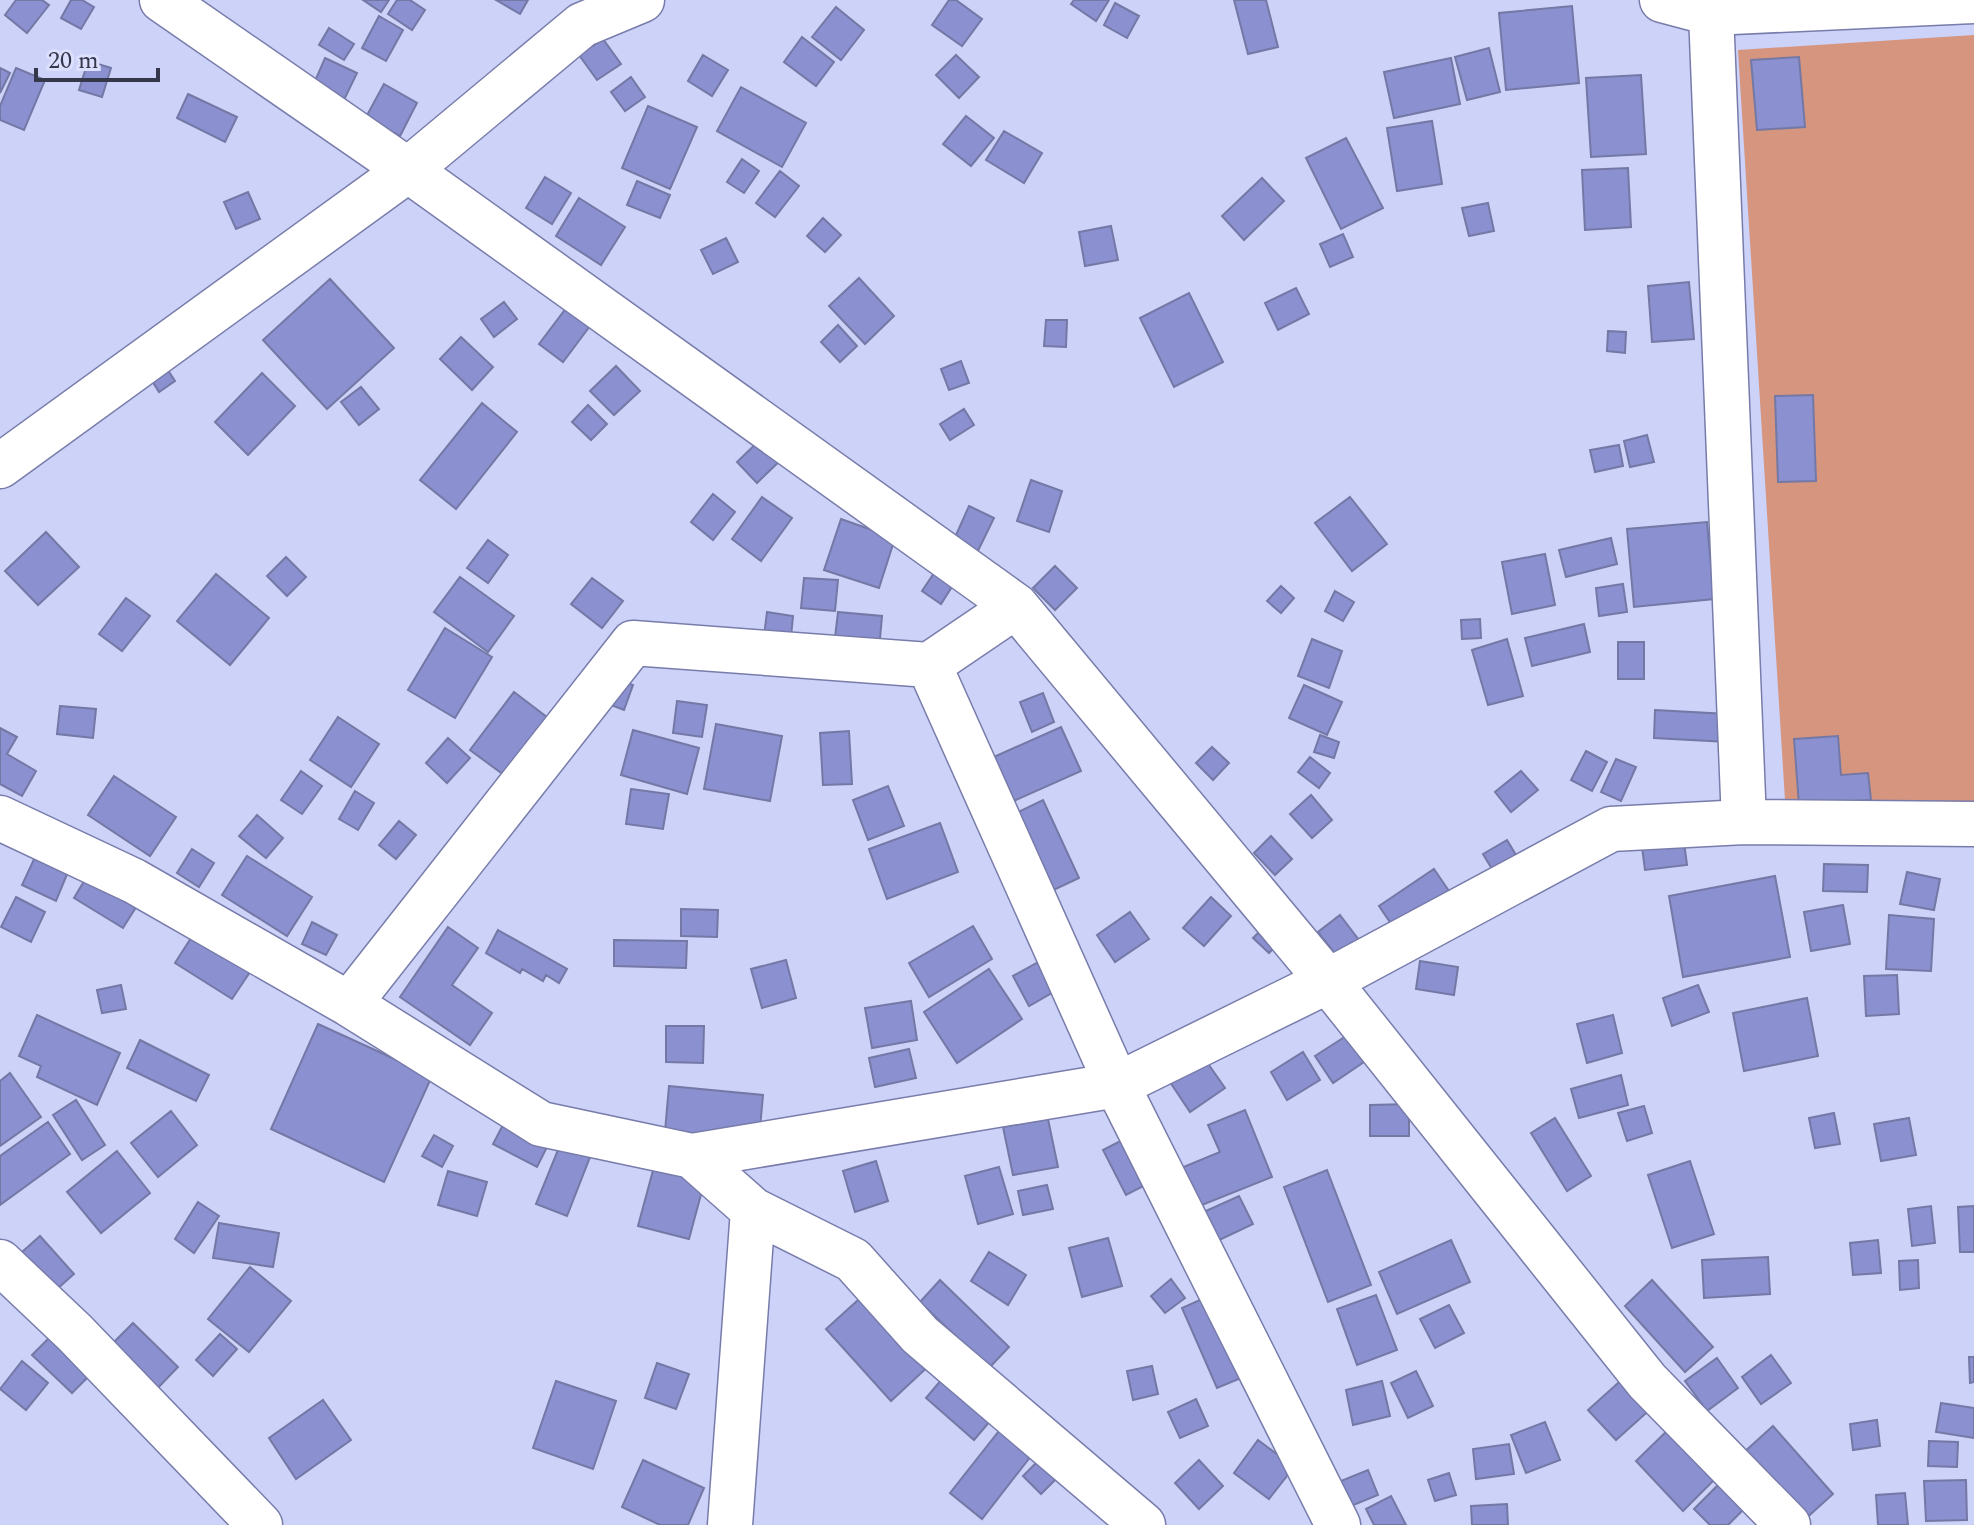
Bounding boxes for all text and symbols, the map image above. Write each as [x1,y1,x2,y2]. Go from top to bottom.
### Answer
scale bar [36,32,158,82]
text: 20 m [48,43,99,79]

